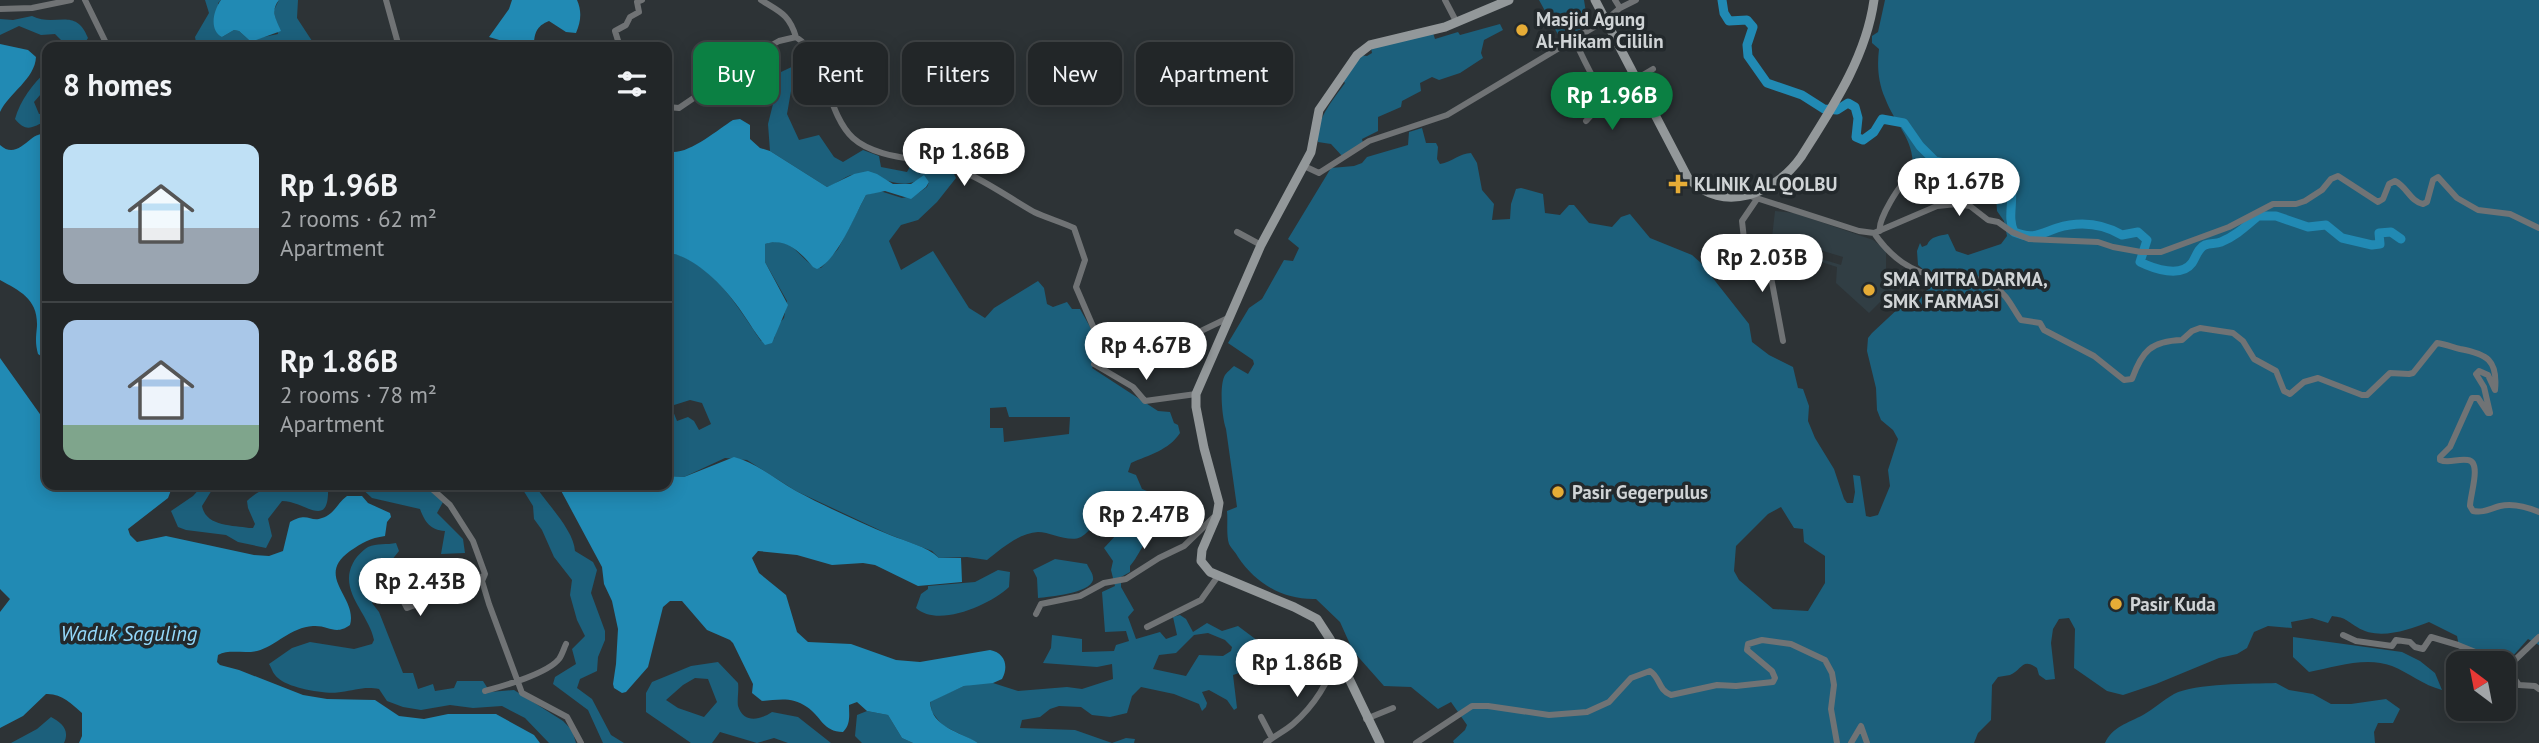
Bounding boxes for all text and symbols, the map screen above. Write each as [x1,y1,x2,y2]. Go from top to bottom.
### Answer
place label: Masjid Agung Al-Hikam Cililin [1536,7,1664,53]
marker: Masjid Agung Al-Hikam Cililin [1514,22,1530,38]
chip: Buy [693,42,779,105]
chip: Rent [793,42,888,105]
chip: Filters [902,42,1014,105]
chip: New [1028,42,1122,105]
chip: Apartment [1136,42,1293,105]
text: 8 homes [63,65,172,104]
icon: filters [613,65,651,103]
pin: Rp 1.96B [1540,72,1684,132]
text: Rp 1.96B [1567,80,1657,109]
pin: Rp 1.86B [892,128,1036,188]
text: Rp 1.86B [919,136,1009,165]
pin: Rp 1.67B [1887,158,2031,218]
text: Rp 1.96B [280,165,398,204]
text: Rp 1.67B [1914,166,2004,195]
icon: home [119,172,203,256]
place label: KLINIK AL QOLBU [1694,172,1837,196]
marker: KLINIK AL QOLBU [1668,174,1688,194]
text: 2 rooms · 62 m² [280,204,437,233]
text: Apartment [280,233,384,262]
pin: Rp 2.03B [1690,234,1834,294]
text: Rp 2.03B [1717,242,1807,271]
place label: SMA MITRA DARMA, SMK FARMASI [1883,267,2048,313]
marker: SMA MITRA DARMA, SMK FARMASI [1861,282,1877,298]
pin: Rp 4.67B [1074,322,1218,382]
text: Rp 4.67B [1101,330,1191,359]
text: Rp 1.86B [280,341,398,380]
icon: home [119,348,203,432]
text: 2 rooms · 78 m² [280,380,437,409]
text: Apartment [280,409,384,438]
place label: Pasir Gegerpulus [1572,480,1708,504]
marker: Pasir Gegerpulus [1550,484,1566,500]
pin: Rp 2.47B [1072,491,1216,551]
text: Rp 2.47B [1099,499,1189,528]
pin: Rp 2.43B [348,558,492,618]
text: Rp 2.43B [375,566,465,595]
place label: Pasir Kuda [2130,592,2216,616]
marker: Pasir Kuda [2108,596,2124,612]
water label: Waduk Saguling [61,620,198,647]
pin: Rp 1.86B [1225,640,1369,699]
text: Rp 1.86B [1252,647,1342,676]
north arrow [2446,651,2516,721]
map controls [2446,651,2516,721]

